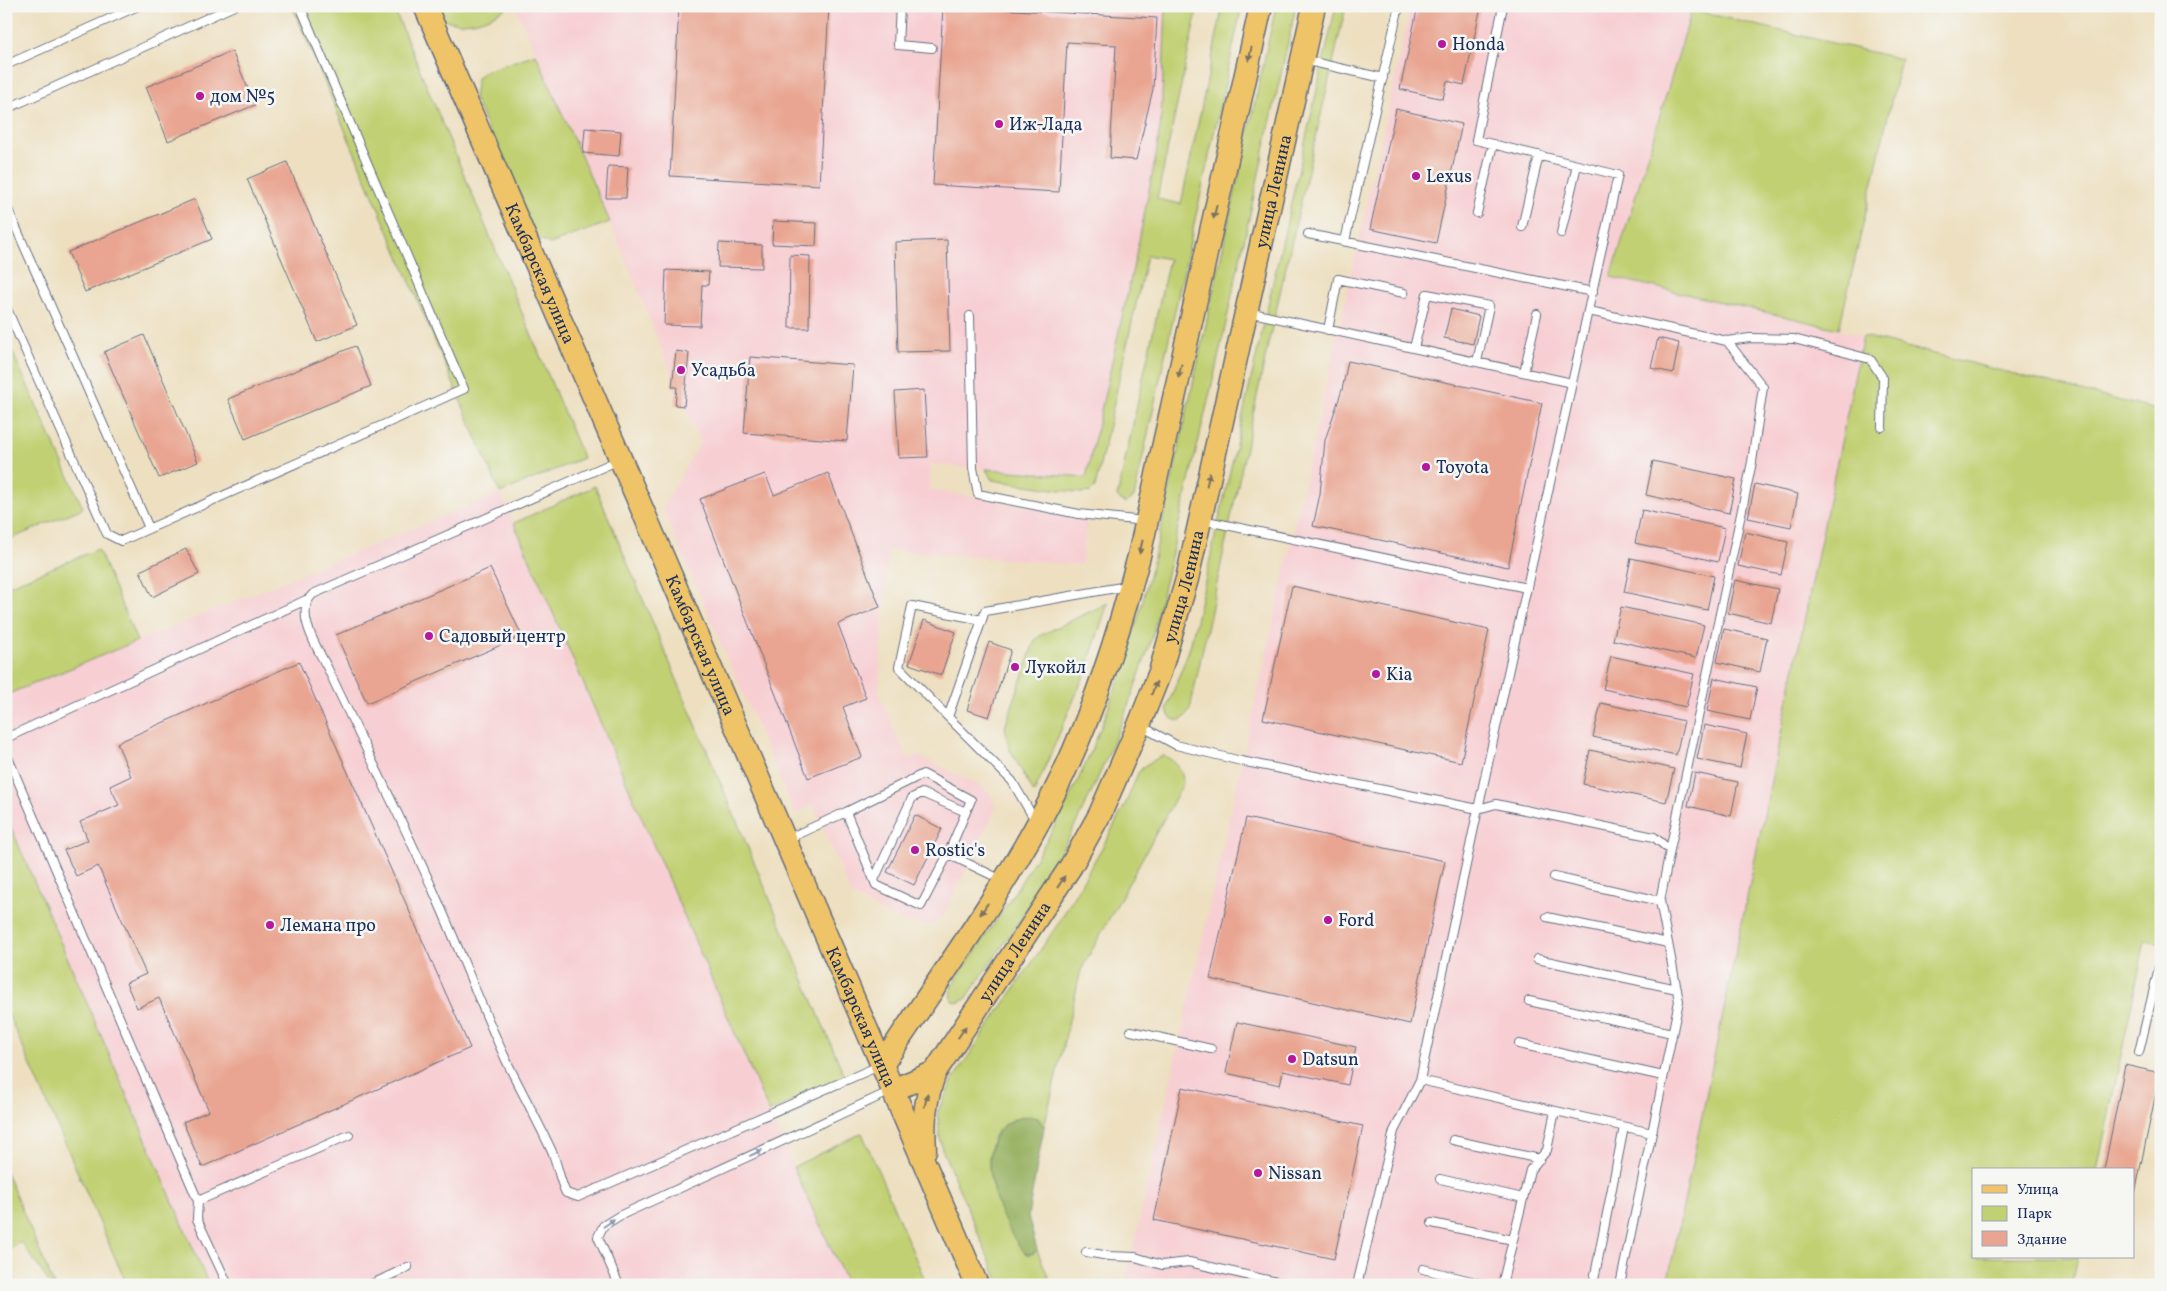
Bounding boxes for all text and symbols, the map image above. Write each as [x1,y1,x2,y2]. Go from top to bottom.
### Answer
place label: Honda [1452,33,1505,58]
marker: Honda [1436,38,1448,50]
one-way arrow [1246,46,1254,62]
place label: дом №5 [210,85,275,110]
marker: дом №5 [194,90,206,102]
place label: Иж-Лада [1009,113,1082,138]
marker: Иж-Лада [993,118,1005,130]
street label: улица Ленина [1250,132,1299,251]
place label: Lexus [1426,165,1472,190]
marker: Lexus [1410,170,1422,182]
street label: Камбарская улица [498,199,580,348]
one-way arrow [1211,205,1219,220]
place label: Усадьба [691,359,756,384]
one-way arrow [1175,363,1183,379]
marker: Усадьба [675,364,687,376]
place label: Toyota [1436,456,1489,481]
marker: Toyota [1420,461,1432,473]
one-way arrow [1204,473,1212,488]
street label: улица Ленина [1158,528,1212,647]
one-way arrow [1136,539,1144,555]
street label: Камбарская улица [658,571,741,720]
place label: Садовый центр [439,625,566,650]
marker: Садовый центр [423,630,435,642]
place label: Лукойл [1025,656,1086,681]
marker: Лукойл [1009,661,1021,673]
place label: Kia [1386,663,1413,688]
marker: Kia [1370,668,1382,680]
one-way arrow [1150,681,1158,695]
place label: Rostic's [925,839,985,864]
marker: Rostic's [909,844,921,856]
one-way arrow [1057,875,1066,888]
street label: улица Ленина [973,897,1058,1008]
one-way arrow [980,903,989,916]
place label: Ford [1338,909,1374,934]
place label: Лемана про [280,914,376,939]
marker: Ford [1322,914,1334,926]
marker: Лемана про [264,919,276,931]
street label: Камбарская улица [818,943,901,1092]
one-way arrow [957,1025,967,1039]
place label: Datsun [1302,1048,1359,1073]
marker: Datsun [1286,1053,1298,1065]
one-way arrow [923,1092,931,1108]
one-way arrow [749,1149,763,1157]
place label: Nissan [1268,1162,1322,1187]
marker: Nissan [1252,1167,1264,1179]
legend [1972,1168,2134,1258]
text: Улица [2017,1180,2059,1201]
text: Парк [2017,1204,2052,1225]
one-way arrow [603,1218,616,1228]
text: Здание [2017,1230,2067,1251]

